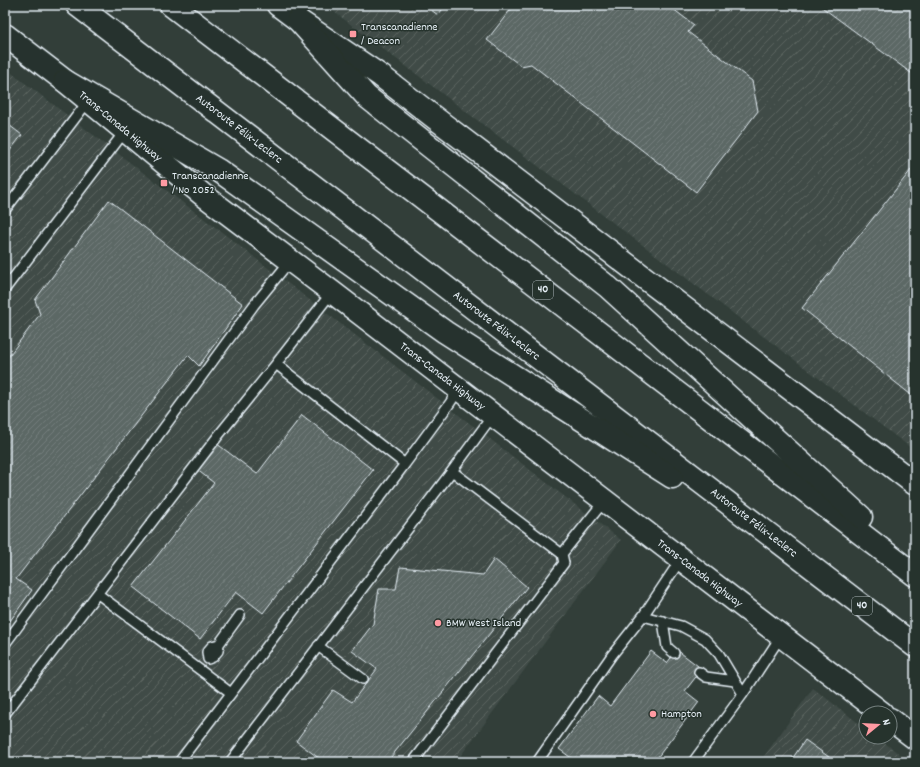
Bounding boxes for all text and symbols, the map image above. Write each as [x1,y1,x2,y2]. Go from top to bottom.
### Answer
place label: Transcanadienne / Deacon [361,19,438,50]
marker: Transcanadienne / Deacon [348,29,358,39]
street label: Trans-Canada Highway [75,87,166,167]
street label: Autoroute Félix-Leclerc [192,90,286,168]
place label: Transcanadienne / No 2052 [172,168,249,199]
marker: Transcanadienne / No 2052 [159,178,169,188]
road number: 40 [533,281,553,299]
street label: Autoroute Félix-Leclerc [449,287,544,365]
street label: Trans-Canada Highway [396,338,490,415]
street label: Autoroute Félix-Leclerc [707,484,801,562]
street label: Trans-Canada Highway [653,535,747,612]
road number: 40 [852,597,872,615]
place label: BMW West Island [446,615,521,632]
marker: BMW West Island [433,618,443,628]
north arrow [858,705,898,745]
place label: Hampton [661,706,702,723]
marker: Hampton [648,709,658,719]
text: N [877,717,894,728]

